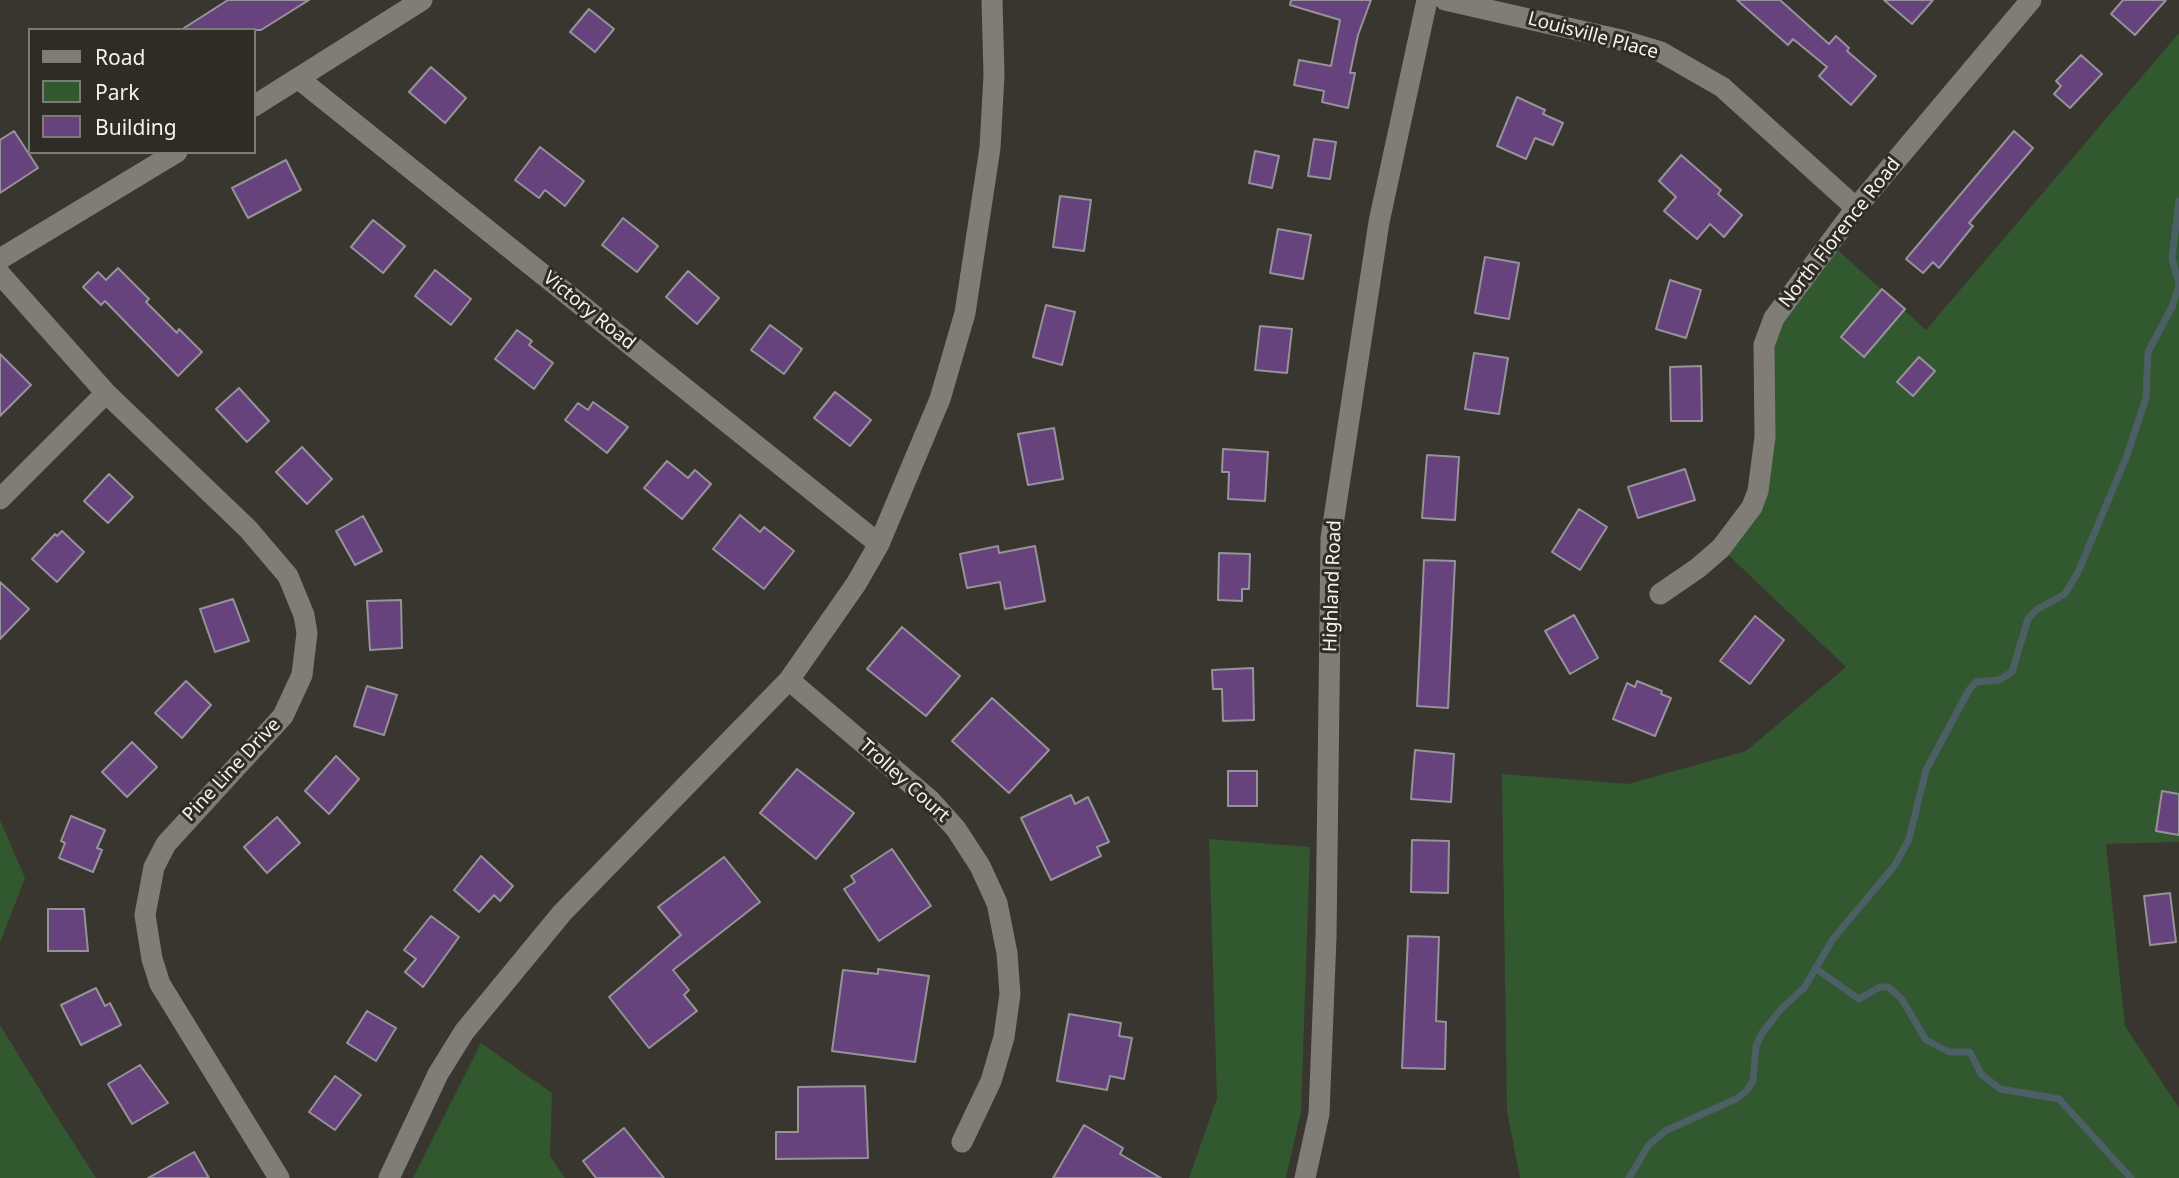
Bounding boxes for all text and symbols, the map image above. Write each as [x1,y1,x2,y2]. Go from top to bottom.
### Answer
street label: Louisville Place [1525,8,1661,64]
legend [28,28,256,154]
text: Road [95,43,145,71]
text: Park [95,78,139,106]
text: Building [95,113,177,141]
street label: North Florence Road [1774,154,1906,312]
street label: Victory Road [538,267,640,355]
street label: Highland Road [1319,520,1347,652]
street label: Pine Line Drive [178,714,286,826]
street label: Trolley Court [854,735,954,827]

